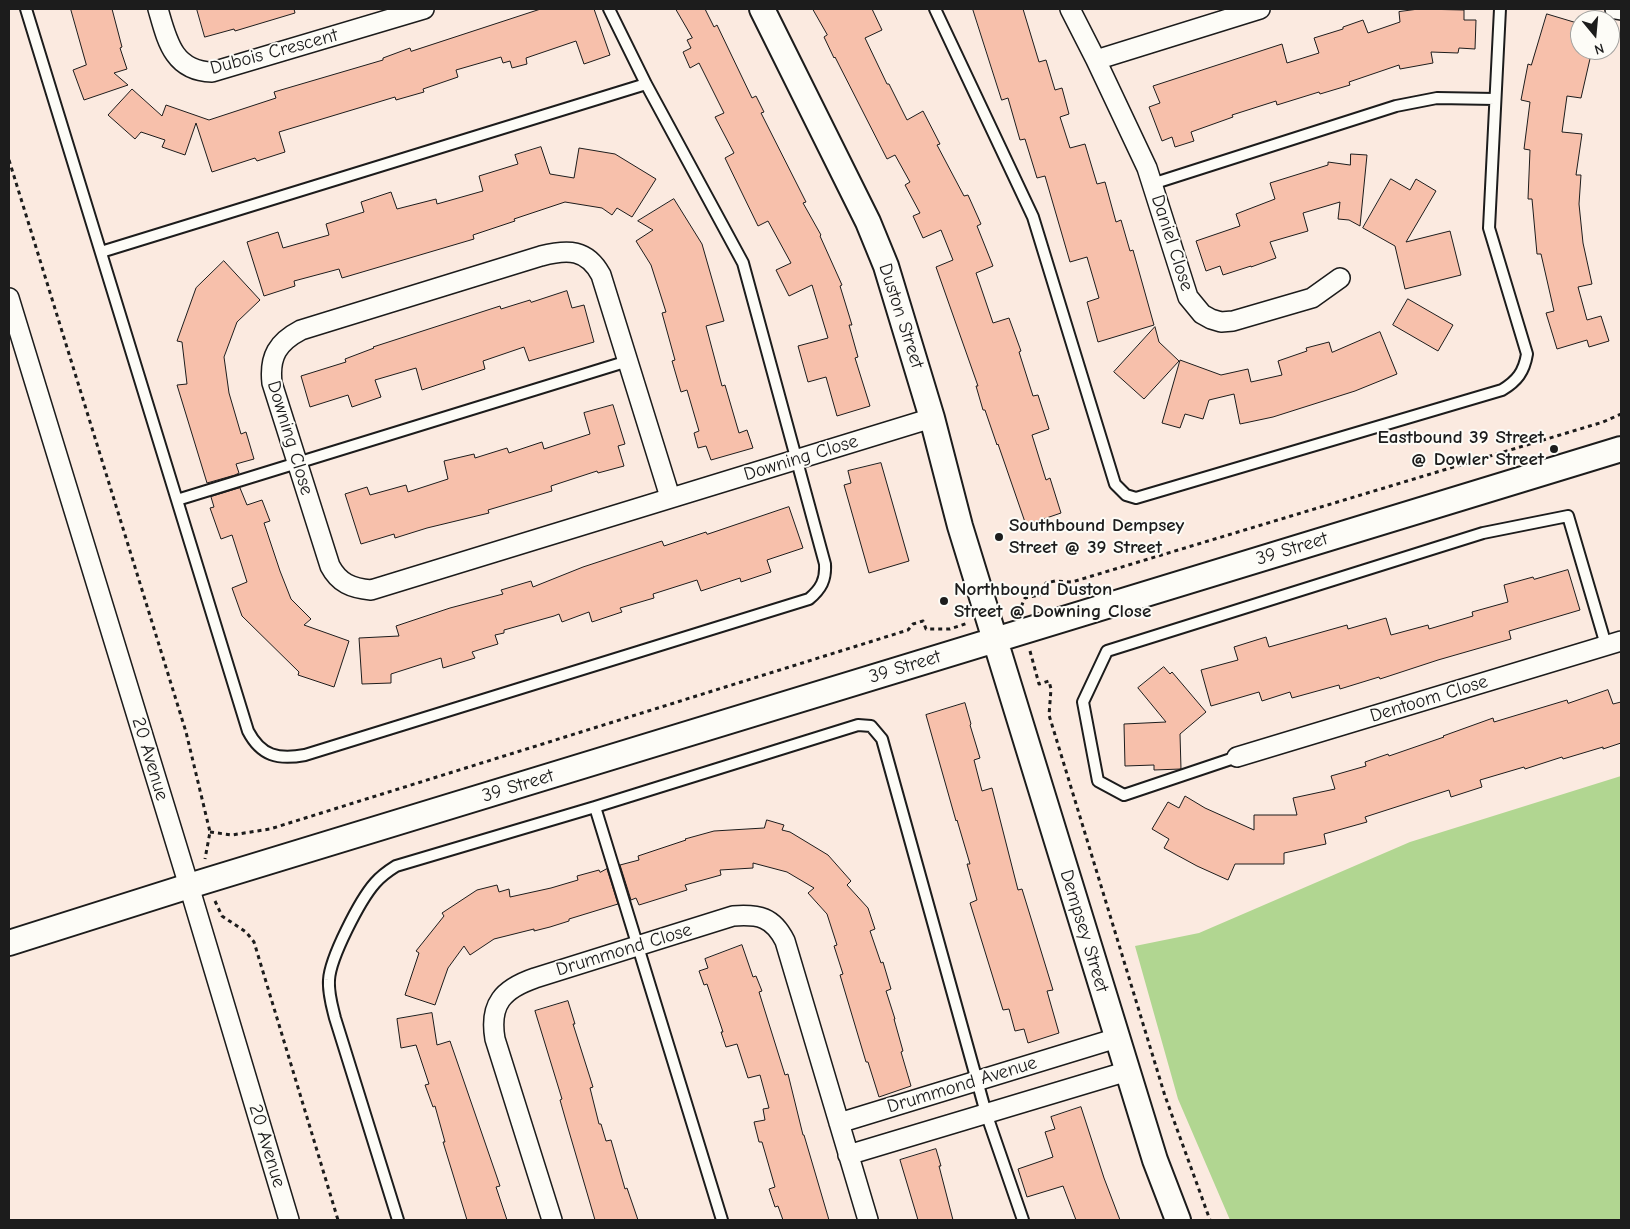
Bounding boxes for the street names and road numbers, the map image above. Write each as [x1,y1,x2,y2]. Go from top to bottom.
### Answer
street label: Dubois Crescent [208,24,340,80]
street label: Daniel Close [1146,192,1198,294]
street label: Duston Street [873,261,929,371]
street label: Downing Close [262,378,318,498]
street label: Downing Close [741,430,861,486]
street label: 39 Street [1253,527,1331,571]
street label: 39 Street [866,645,944,689]
street label: Dentoom Close [1367,670,1491,728]
street label: 20 Avenue [127,715,173,803]
street label: 39 Street [479,764,557,808]
street label: Dempsey Street [1055,867,1113,995]
street label: Drummond Close [553,919,695,981]
street label: Drummond Avenue [884,1051,1040,1119]
street label: 20 Avenue [244,1102,290,1190]

